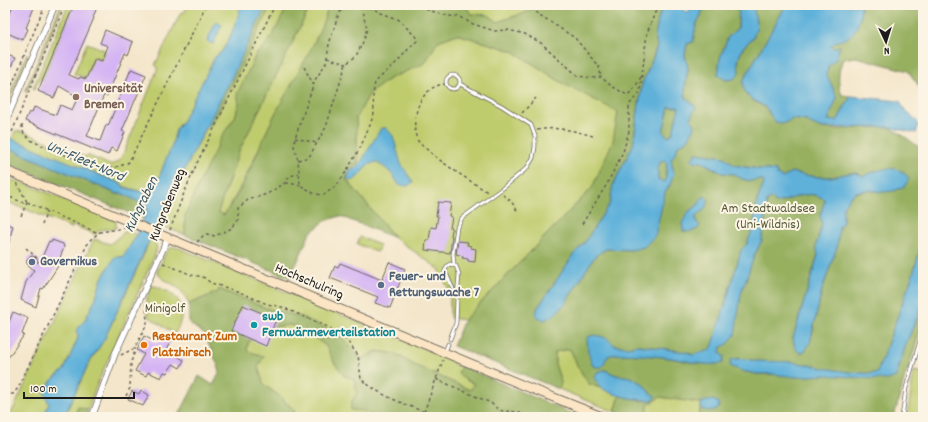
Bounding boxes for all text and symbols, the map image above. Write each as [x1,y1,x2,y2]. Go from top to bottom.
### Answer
north arrow [866,22,906,62]
text: N [883,42,890,58]
place label: Universität Bremen [84,79,144,115]
marker: Universität Bremen [71,92,81,102]
water label: Uni-Fleet-Nord [43,136,129,189]
street label: Kuhgrabenweg [144,166,192,244]
water label: Kuhgraben [119,172,165,237]
park label: Am Stadtwaldsee (Uni-Wildnis) [721,199,815,235]
place label: Governikus [40,252,97,272]
marker: Governikus [27,257,37,267]
street label: Hochschulring [271,259,347,305]
place label: Feuer- und Rettungswache 7 [389,267,480,303]
marker: Feuer- und Rettungswache 7 [376,280,386,290]
park label: Minigolf [145,299,186,319]
place label: swb Fernwärmeverteilstation [262,307,396,343]
marker: swb Fernwärmeverteilstation [249,320,259,330]
place label: Restaurant Zum Platzhirsch [152,327,237,363]
marker: Restaurant Zum Platzhirsch [139,340,149,350]
scale bar [24,374,134,400]
text: 100 m [30,381,57,398]

